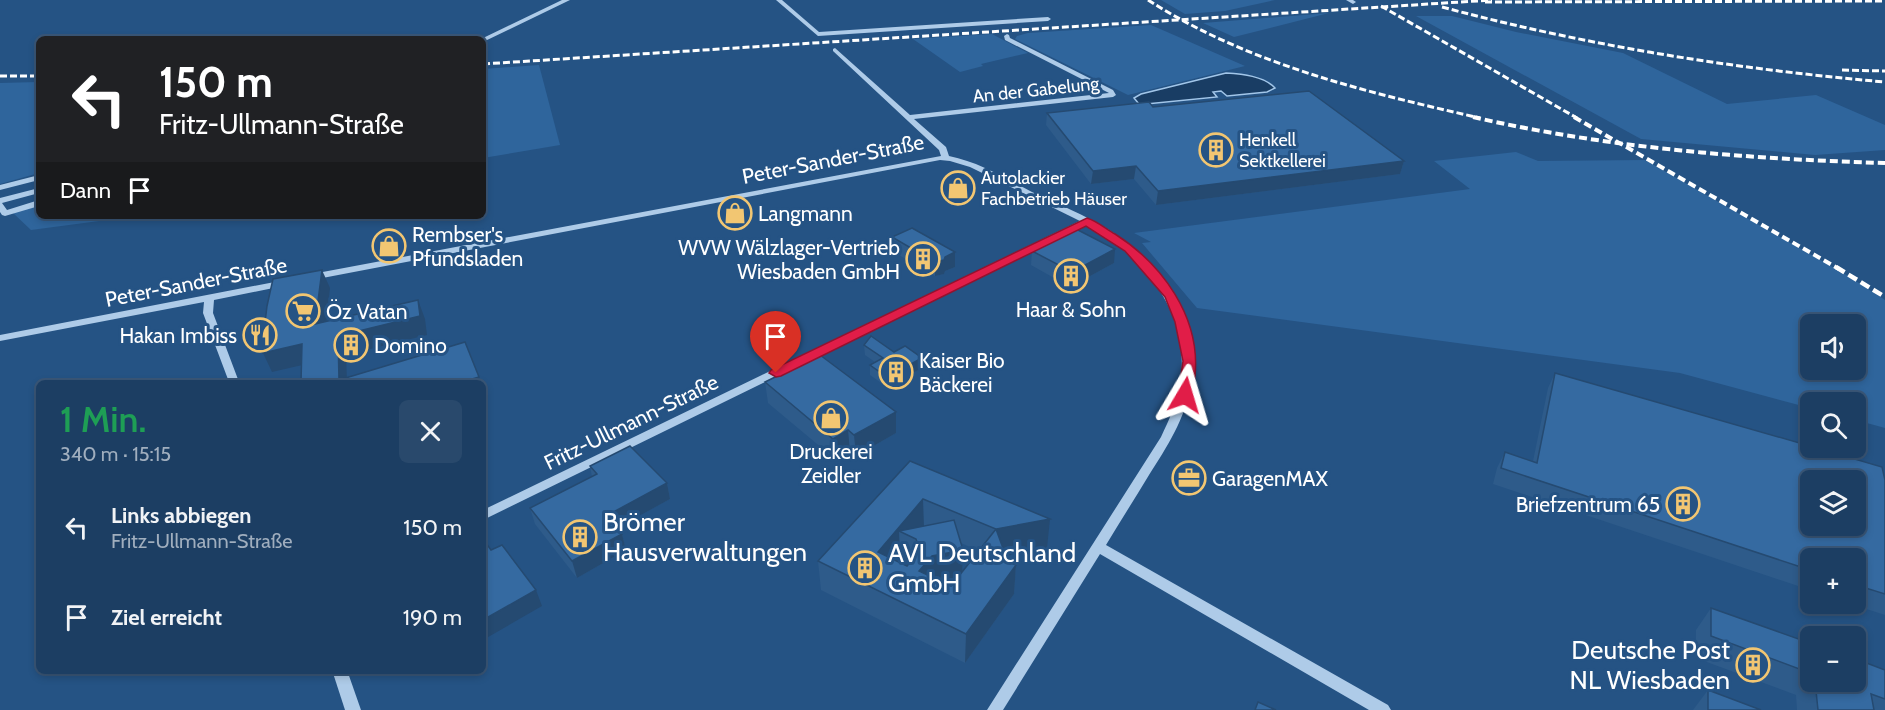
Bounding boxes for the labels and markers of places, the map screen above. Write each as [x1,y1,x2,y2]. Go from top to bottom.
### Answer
place label: Henkell Sektkellerei [1239,129,1326,172]
building icon: Henkell Sektkellerei [1198,132,1234,168]
place label: Autolackier Fachbetrieb Häuser [981,167,1127,210]
shop icon: Autolackier Fachbetrieb Häuser [940,170,976,206]
shop icon: Langmann [717,195,753,231]
place label: Langmann [758,201,853,226]
place label: Rembser's Pfundsladen [412,222,523,271]
shop icon: Rembser's Pfundsladen [371,228,407,264]
place label: WVW Wälzlager-Vertrieb Wiesbaden GmbH [678,235,900,284]
building icon: WVW Wälzlager-Vertrieb Wiesbaden GmbH [905,241,941,277]
building icon: Haar & Sohn [1053,258,1089,294]
supermarket icon: Öz Vatan [285,293,321,329]
place label: Haar & Sohn [1016,297,1126,322]
place label: Öz Vatan [326,299,407,324]
pin [750,311,801,373]
restaurant icon: Hakan Imbiss [242,317,278,353]
place label: Hakan Imbiss [119,323,237,348]
building icon: Domino [333,327,369,363]
place label: Domino [374,333,447,358]
place label: Kaiser Bio Bäckerei [919,348,1005,397]
building icon: Kaiser Bio Bäckerei [878,354,914,390]
shop icon: Druckerei Zeidler [813,400,849,436]
place label: Druckerei Zeidler [789,439,873,488]
office icon: GaragenMAX [1171,460,1207,496]
place label: GaragenMAX [1212,466,1328,491]
building icon: Briefzentrum 65 [1665,486,1701,522]
place label: Briefzentrum 65 [1516,492,1660,517]
place label: Brömer Hausverwaltungen [603,506,807,568]
building icon: Brömer Hausverwaltungen [562,519,598,555]
place label: AVL Deutschland GmbH [888,537,1076,599]
building icon: AVL Deutschland GmbH [847,550,883,586]
place label: Deutsche Post NL Wiesbaden [1570,634,1730,696]
building icon: Deutsche Post NL Wiesbaden [1735,647,1771,683]

